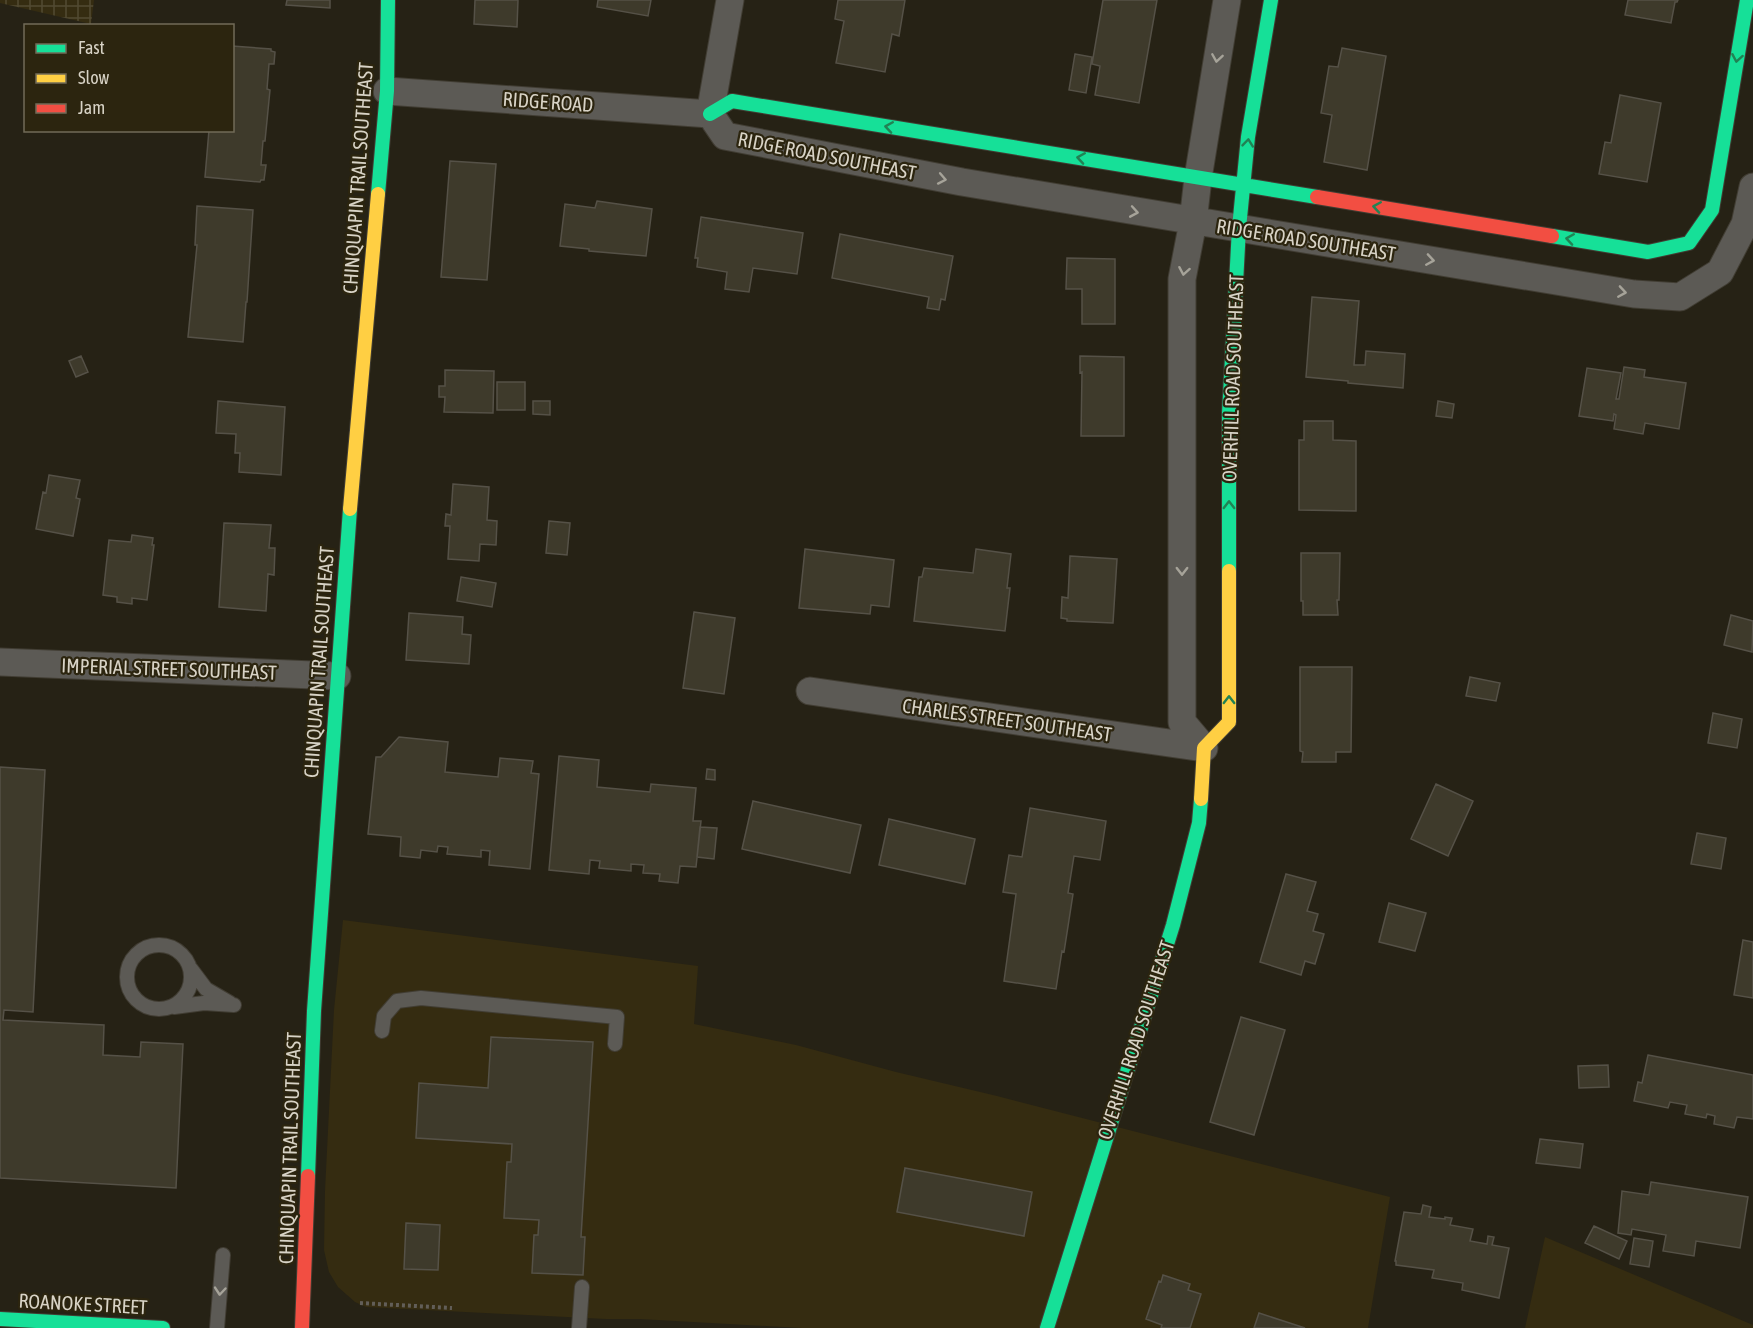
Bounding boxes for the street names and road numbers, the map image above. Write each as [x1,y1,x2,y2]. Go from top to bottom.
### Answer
street label: CHINQUAPIN TRAIL SOUTHEAST [338,61,377,295]
street label: RIDGE ROAD [502,87,594,116]
street label: RIDGE ROAD SOUTHEAST [736,127,918,184]
street label: RIDGE ROAD SOUTHEAST [1215,214,1398,265]
street label: OVERHILL ROAD SOUTHEAST [1217,274,1248,482]
street label: CHINQUAPIN TRAIL SOUTHEAST [299,545,338,779]
street label: IMPERIAL STREET SOUTHEAST [61,653,277,684]
street label: CHARLES STREET SOUTHEAST [901,693,1114,746]
street label: OVERHILL ROAD SOUTHEAST [1092,937,1179,1142]
street label: CHINQUAPIN TRAIL SOUTHEAST [274,1031,305,1264]
street label: ROANOKE STREET [18,1289,148,1318]

